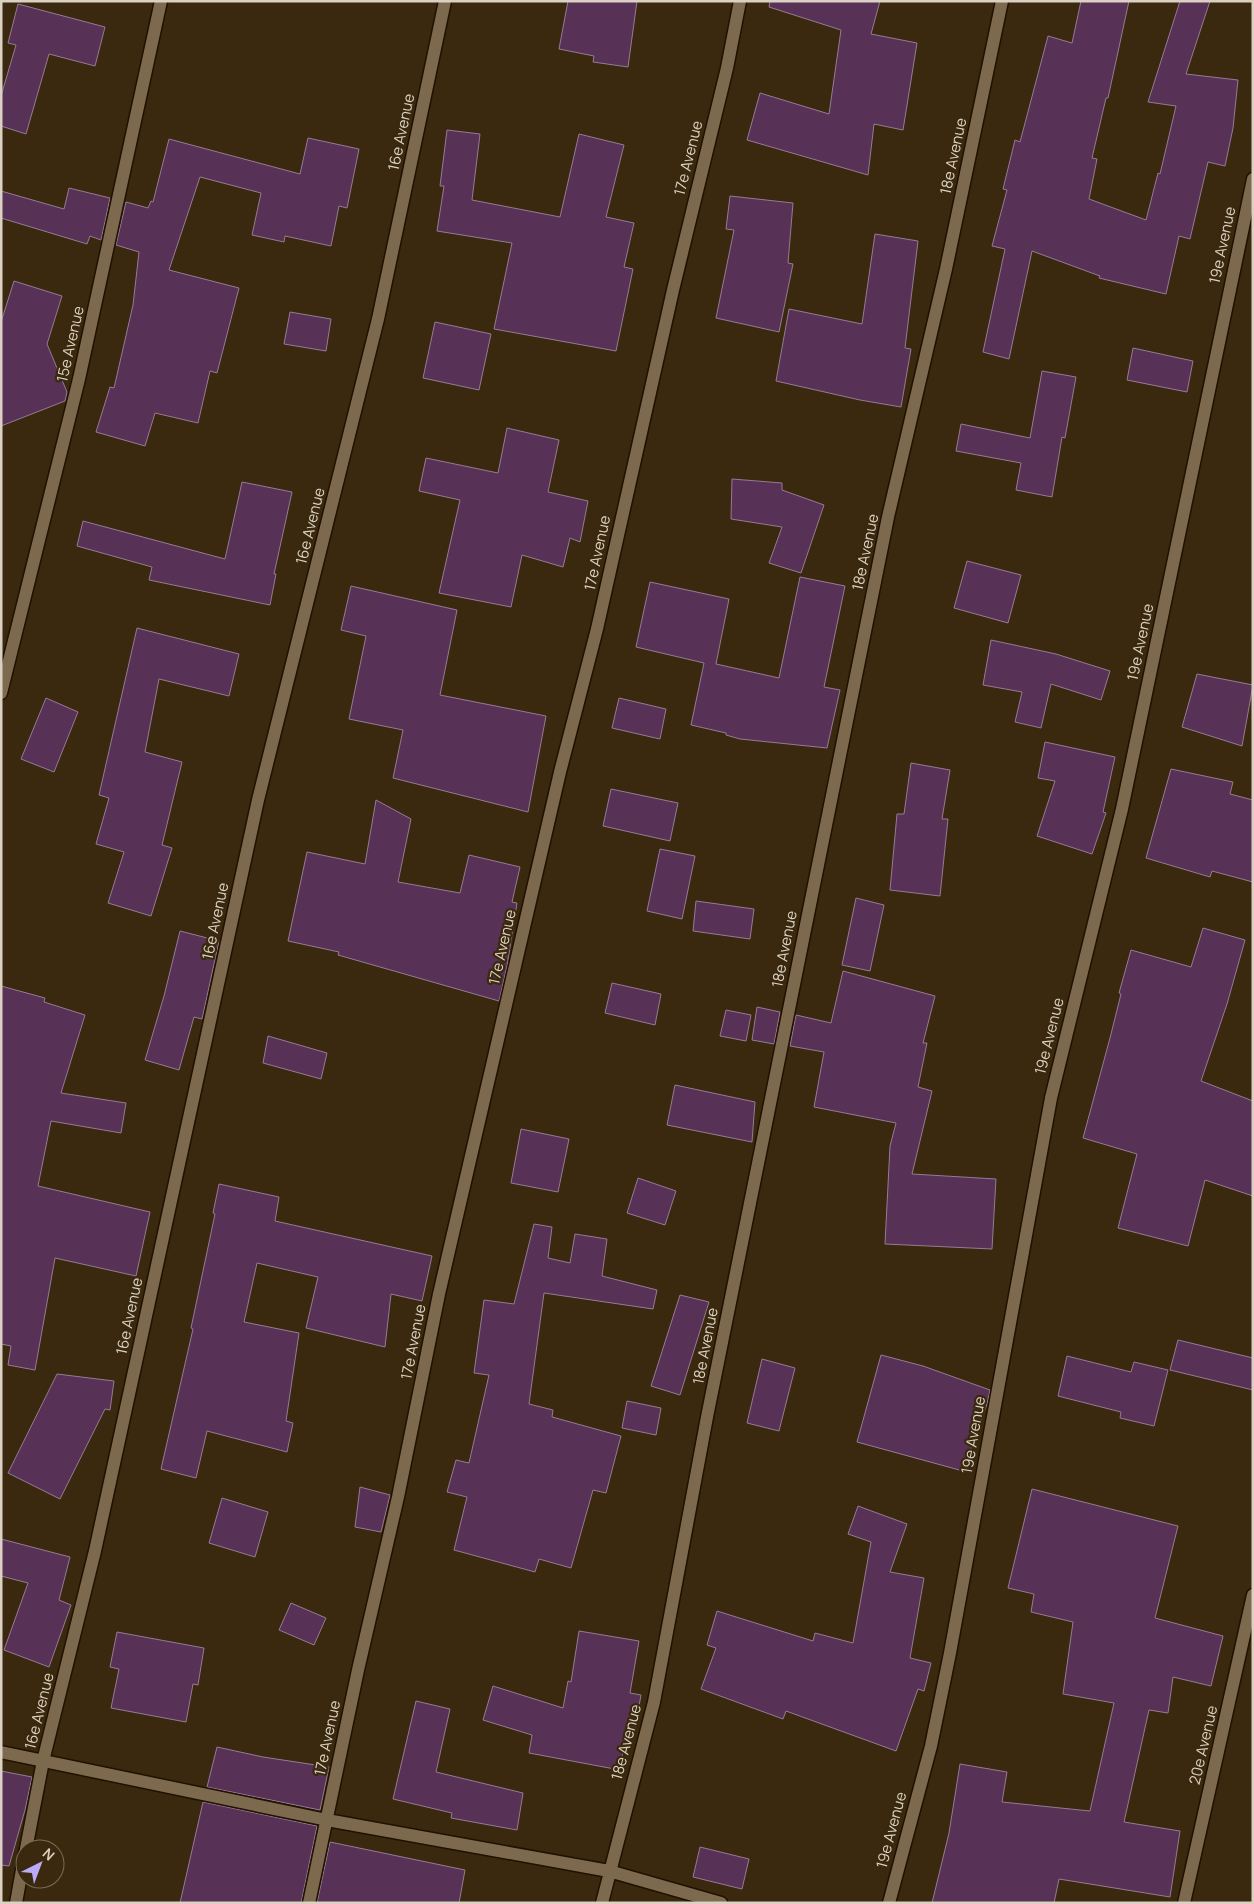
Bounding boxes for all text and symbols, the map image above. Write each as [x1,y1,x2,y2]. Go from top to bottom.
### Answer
street label: 16e Avenue [383,91,419,172]
street label: 18e Avenue [935,116,971,196]
street label: 17e Avenue [669,118,707,198]
street label: 19e Avenue [1204,204,1240,285]
street label: 15e Avenue [51,304,89,384]
street label: 16e Avenue [290,485,330,567]
street label: 18e Avenue [847,512,883,592]
street label: 17e Avenue [579,513,615,593]
street label: 19e Avenue [1122,601,1158,682]
street label: 16e Avenue [197,880,233,961]
street label: 17e Avenue [483,907,521,987]
street label: 18e Avenue [766,909,802,989]
street label: 19e Avenue [1029,995,1069,1077]
street label: 16e Avenue [111,1275,147,1356]
street label: 17e Avenue [395,1302,431,1382]
street label: 18e Avenue [687,1306,723,1386]
street label: 19e Avenue [956,1394,990,1475]
street label: 16e Avenue [19,1670,59,1752]
street label: 17e Avenue [309,1698,345,1778]
street label: 18e Avenue [606,1702,646,1782]
street label: 20e Avenue [1184,1703,1222,1787]
street label: 19e Avenue [871,1789,911,1871]
north arrow [15,1839,65,1889]
text: N [39,1844,59,1864]

